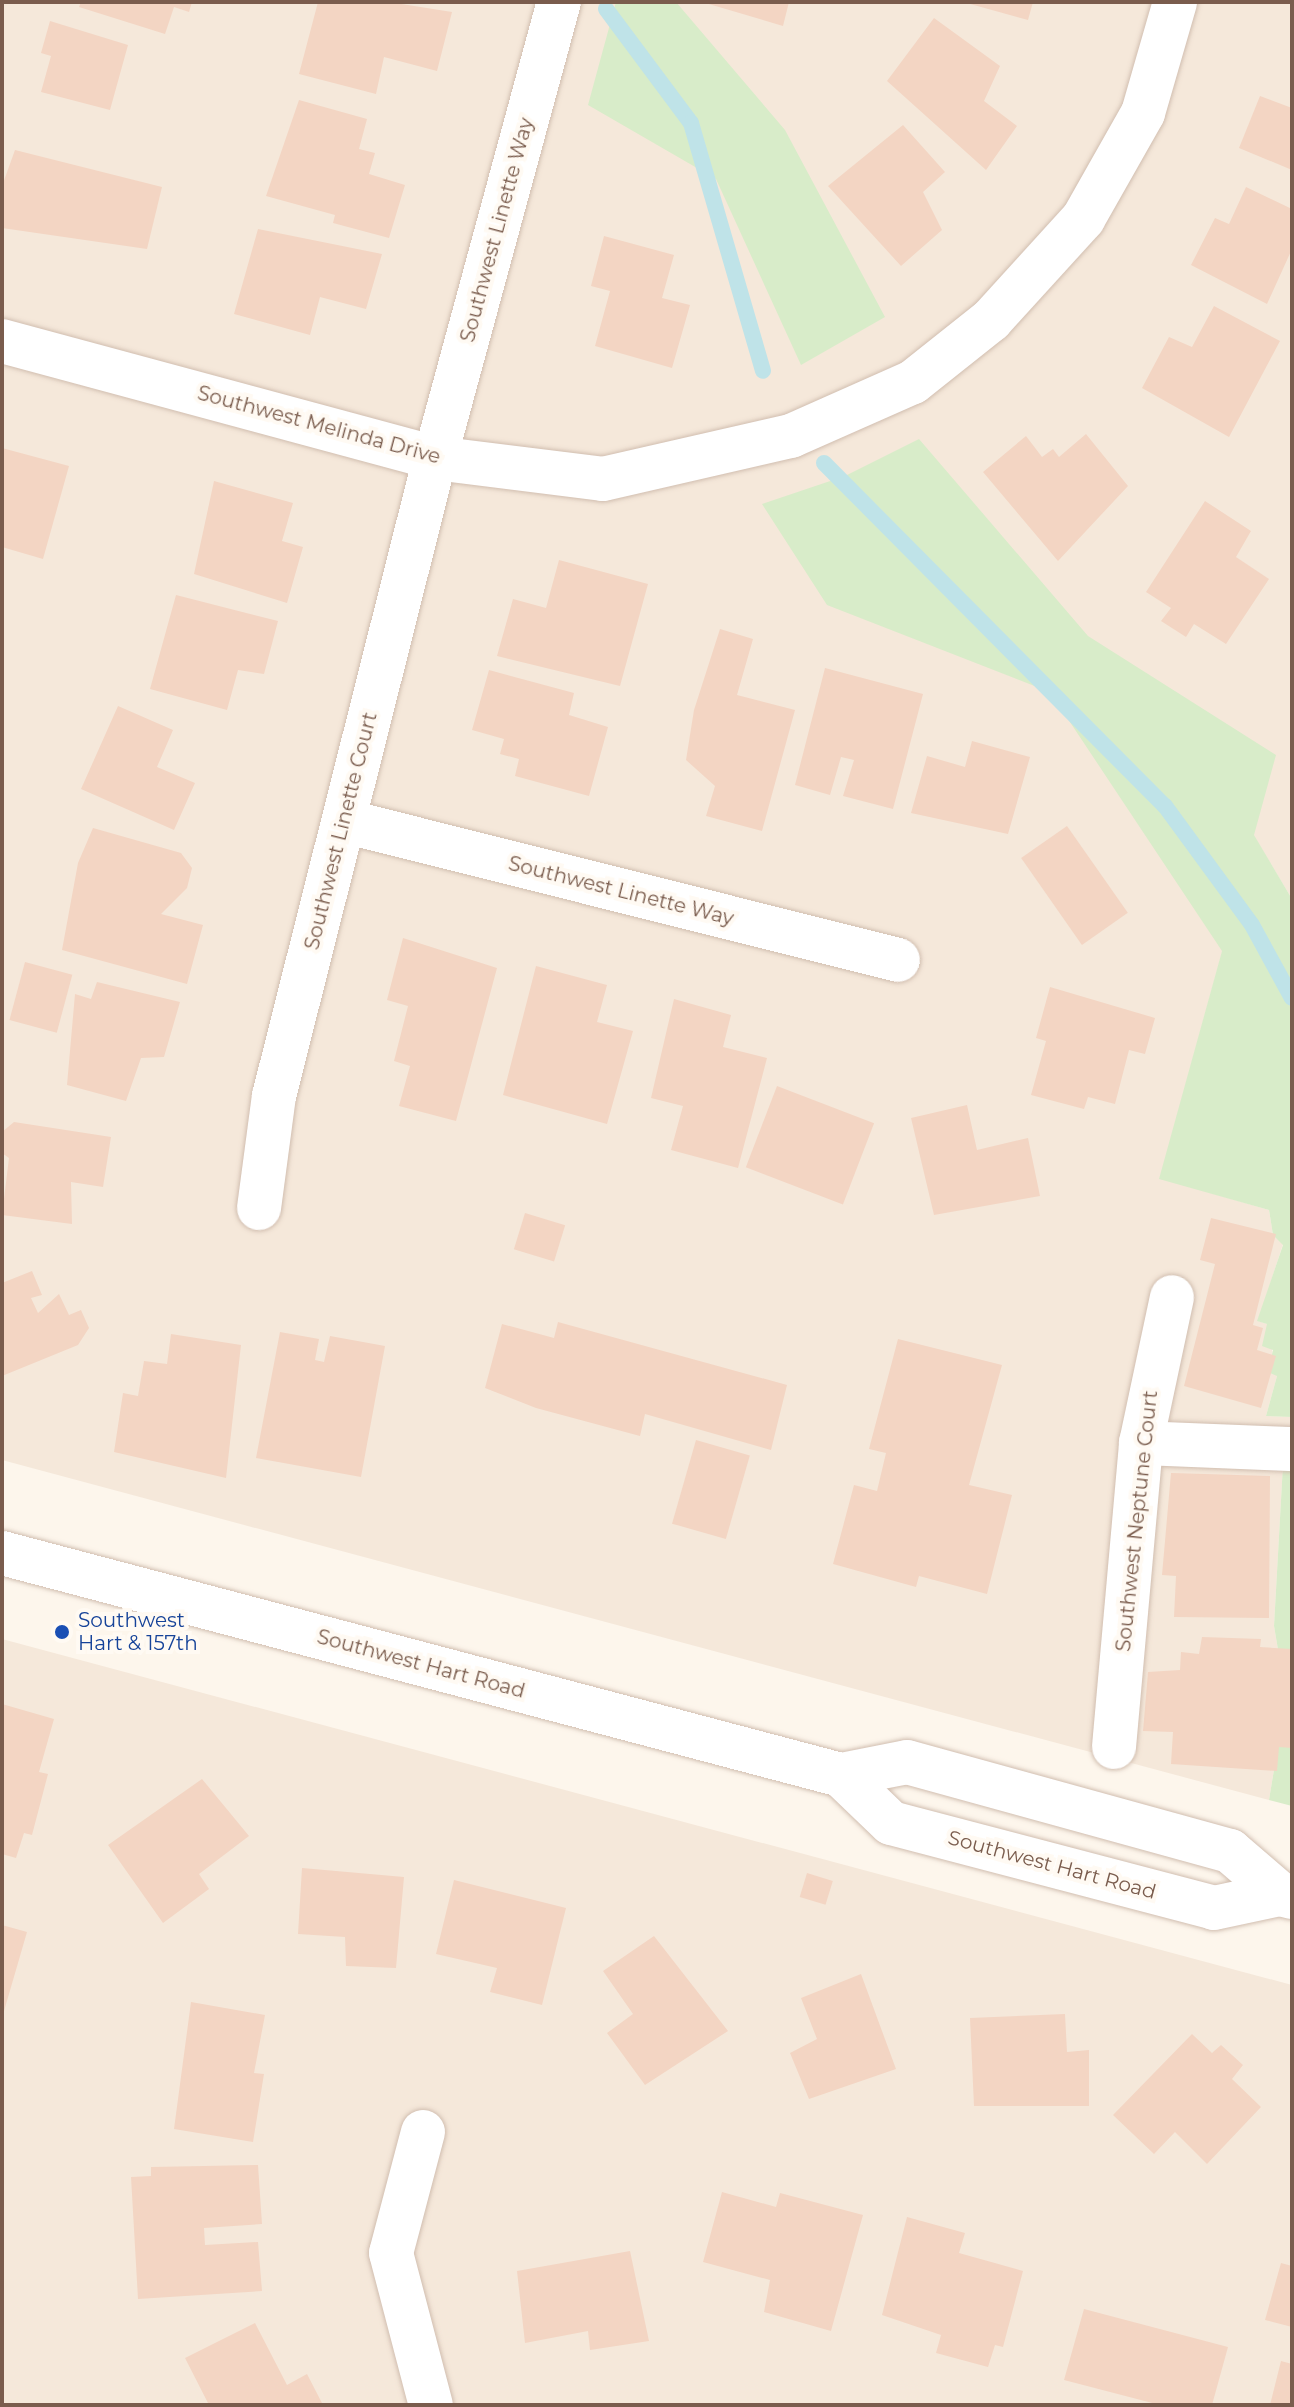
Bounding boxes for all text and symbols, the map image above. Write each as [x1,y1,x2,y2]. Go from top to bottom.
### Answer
street label: Southwest Linette Way [455,115,539,345]
street label: Southwest Melinda Drive [195,381,443,469]
street label: Southwest Linette Court [300,710,382,952]
street label: Southwest Linette Way [506,851,736,931]
street label: Southwest Neptune Court [1111,1389,1163,1653]
place label: Southwest Hart & 157th [78,1608,198,1655]
marker: Southwest Hart & 157th [53,1623,71,1641]
street label: Southwest Hart Road [314,1625,528,1703]
street label: Southwest Hart Road [945,1826,1159,1904]

